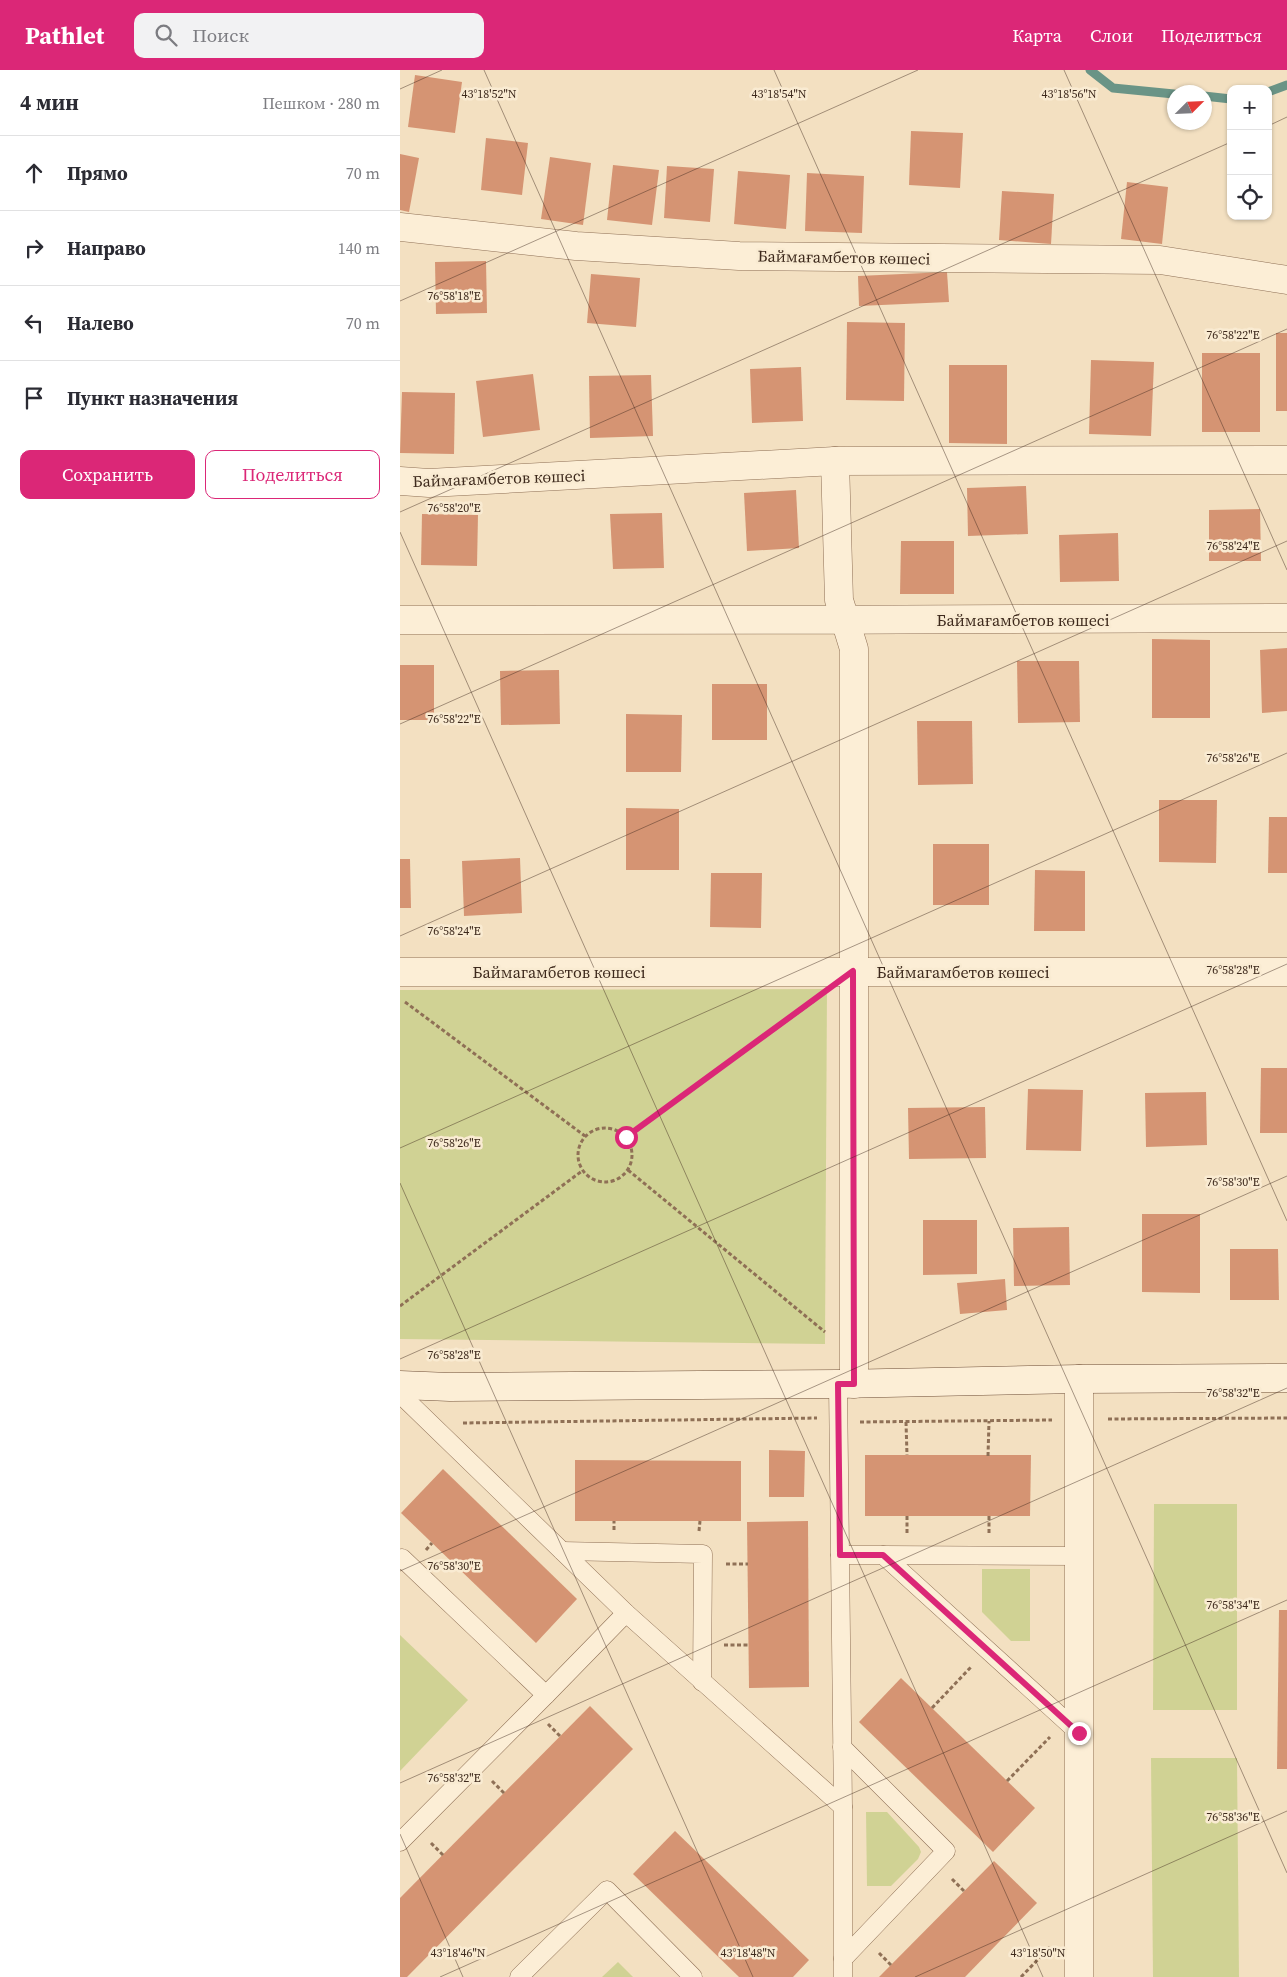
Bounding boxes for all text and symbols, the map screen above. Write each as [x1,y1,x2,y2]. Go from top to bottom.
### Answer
search box [134,13,484,58]
text: Pathlet [25,19,104,52]
icon: search [152,21,180,49]
text: Поиск [192,22,249,48]
text: Карта [1012,23,1062,48]
text: Слои [1090,23,1133,48]
text: Поделиться [1161,23,1262,48]
north arrow [1167,85,1212,130]
map controls [1227,85,1272,220]
button: + [1227,85,1272,130]
text: 43°18'52"N [461,86,517,102]
text: 43°18'54"N [751,86,807,102]
text: 43°18'56"N [1041,86,1097,102]
text: 4 мин [20,88,79,117]
text: Пешком · 280 m [262,92,380,114]
button: − [1227,130,1272,175]
icon: ahead [20,159,48,187]
text: Прямо [67,160,128,186]
text: 70 m [346,162,380,184]
button: locate [1227,175,1272,220]
icon: right [20,234,48,262]
text: Направо [67,235,146,261]
text: 140 m [338,237,380,259]
street label: Баймағамбетов көшесі [757,244,931,270]
text: 76°58'18"E [427,288,481,304]
icon: left [20,309,48,337]
text: Налево [67,310,134,336]
text: 70 m [346,312,380,334]
text: 76°58'22"E [1206,327,1260,343]
icon: arrive [20,384,48,412]
text: Пункт назначения [67,385,238,411]
button: Сохранить [20,450,195,499]
button: Поделиться [205,450,380,499]
street label: Баймағамбетов көшесі [412,464,586,492]
text: 76°58'20"E [427,500,481,516]
text: 76°58'24"E [1206,538,1260,554]
street label: Баймағамбетов көшесі [937,609,1110,631]
text: 76°58'22"E [427,711,481,727]
text: 76°58'26"E [1206,750,1260,766]
text: 76°58'24"E [427,923,481,939]
street label: Баймагамбетов көшесі [473,961,646,983]
street label: Баймагамбетов көшесі [877,961,1050,983]
text: 76°58'28"E [1206,962,1260,978]
route start [615,1126,638,1149]
text: 76°58'26"E [427,1135,481,1151]
text: 76°58'30"E [1206,1174,1260,1190]
text: 76°58'28"E [427,1347,481,1363]
text: 76°58'32"E [1206,1385,1260,1401]
text: 76°58'30"E [427,1558,481,1574]
text: 76°58'34"E [1206,1597,1260,1613]
route end [1068,1722,1091,1745]
text: 76°58'32"E [427,1770,481,1786]
text: 76°58'36"E [1206,1809,1260,1825]
text: 43°18'46"N [430,1945,486,1961]
text: 43°18'48"N [720,1945,776,1961]
text: 43°18'50"N [1010,1945,1066,1961]

